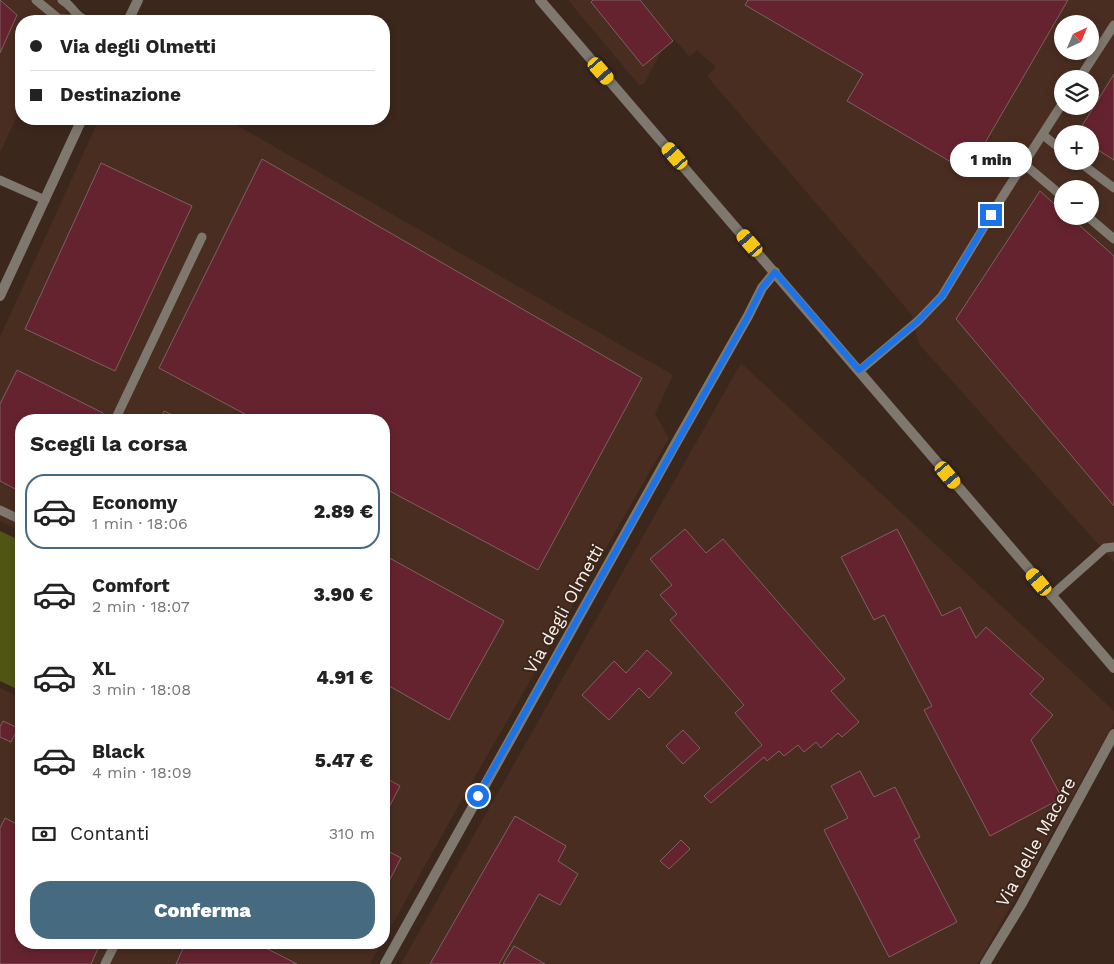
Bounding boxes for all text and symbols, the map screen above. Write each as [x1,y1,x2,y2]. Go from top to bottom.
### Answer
north arrow [1054,15,1099,60]
map controls [1054,15,1099,225]
text: Via degli Olmetti [60,35,216,58]
car [585,55,616,87]
button: layers [1054,70,1099,115]
text: Destinazione [60,83,181,106]
button: + [1054,125,1099,170]
car [659,140,690,172]
callout: 1 min [950,142,1032,178]
text: 1 min [970,150,1012,169]
button: − [1054,180,1099,225]
route end [980,204,1002,226]
car [734,227,765,259]
text: Scegli la corsa [30,431,187,456]
car [932,459,963,491]
icon: car [32,489,77,534]
text: Economy [92,491,177,514]
text: 2.89 € [314,500,373,523]
text: 1 min · 18:06 [92,514,188,533]
street label: Via degli Olmetti [519,540,608,677]
car [1023,566,1054,598]
icon: car [32,572,77,617]
text: Comfort [92,574,170,597]
text: 3.90 € [313,583,373,606]
text: 2 min · 18:07 [92,597,190,616]
icon: car [32,655,77,700]
text: XL [92,657,116,680]
text: 4.91 € [316,666,373,689]
text: 3 min · 18:08 [92,680,191,699]
icon: car [32,738,77,783]
text: Black [92,740,145,763]
text: 5.47 € [315,749,373,772]
text: 4 min · 18:09 [92,763,192,782]
street label: Via delle Macere [991,773,1080,910]
route start [467,785,489,807]
icon: cash [30,820,58,848]
text: Contanti [70,822,149,845]
text: 310 m [329,824,375,843]
button: Conferma [30,881,375,939]

